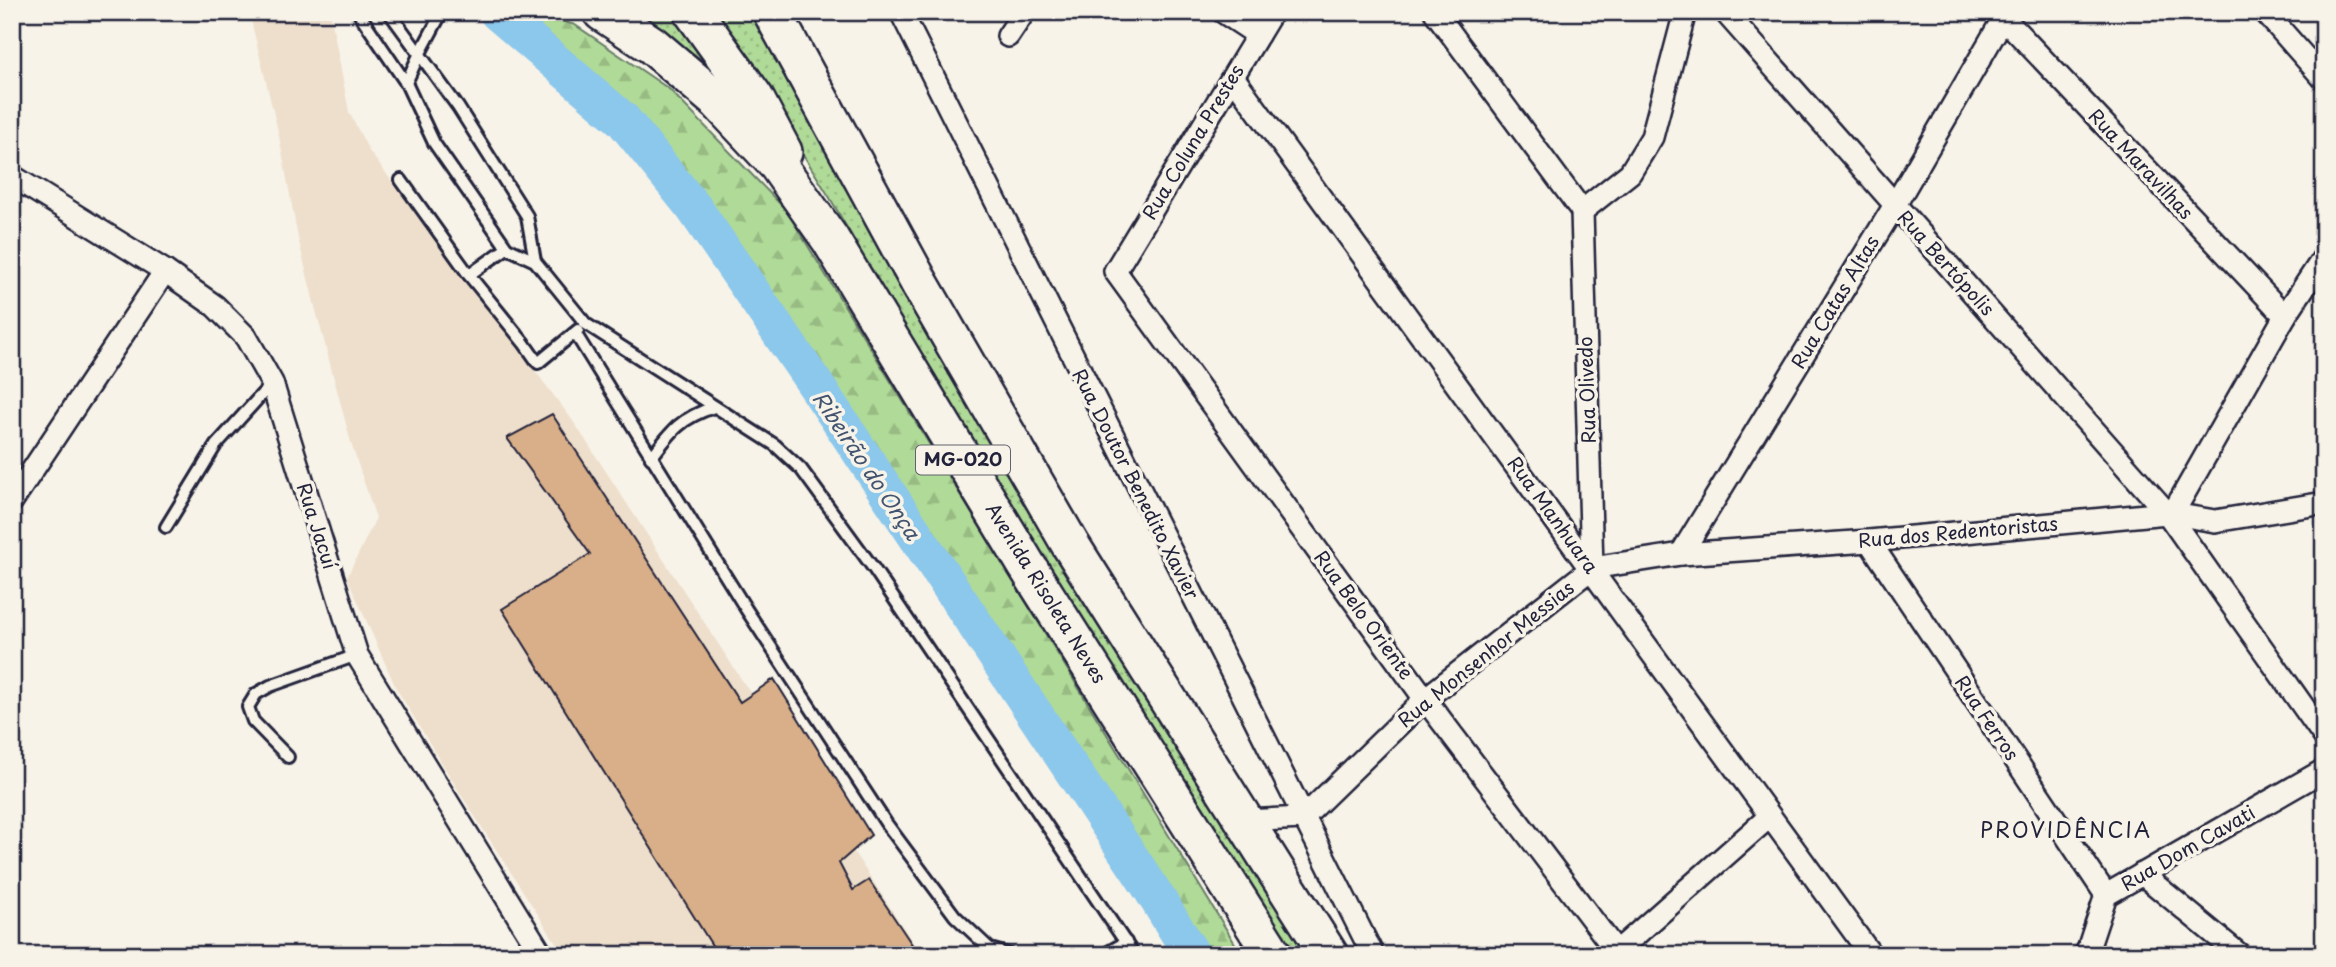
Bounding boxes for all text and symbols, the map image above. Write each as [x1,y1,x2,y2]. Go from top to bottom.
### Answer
street label: Rua Coluna Prestes [1135,58,1250,224]
street label: Rua Maravilhas [2083,102,2201,225]
street label: Rua Bertópolis [1892,203,2002,321]
street label: Rua Catas Altas [1783,229,1885,373]
street label: Rua Olivedo [1570,336,1602,444]
street label: Rua Doutor Benedito Xavier [1067,364,1207,604]
water label: Ribeirão do Onça [806,384,930,547]
road number: MG-020 [916,446,1010,474]
street label: Rua Manhuara [1502,450,1606,579]
street label: Rua Jacuí [291,479,345,573]
street label: Avenida Risoleta Neves [980,497,1114,688]
street label: Rua dos Redentoristas [1857,508,2059,554]
street label: Rua Belo Oriente [1308,544,1421,685]
street label: Rua Monsenhor Messias [1391,573,1580,733]
street label: Rua Ferros [1949,669,2027,766]
street label: Rua Dom Cavati [2115,797,2260,897]
district label: PROVIDÊNCIA [1980,813,2152,845]

